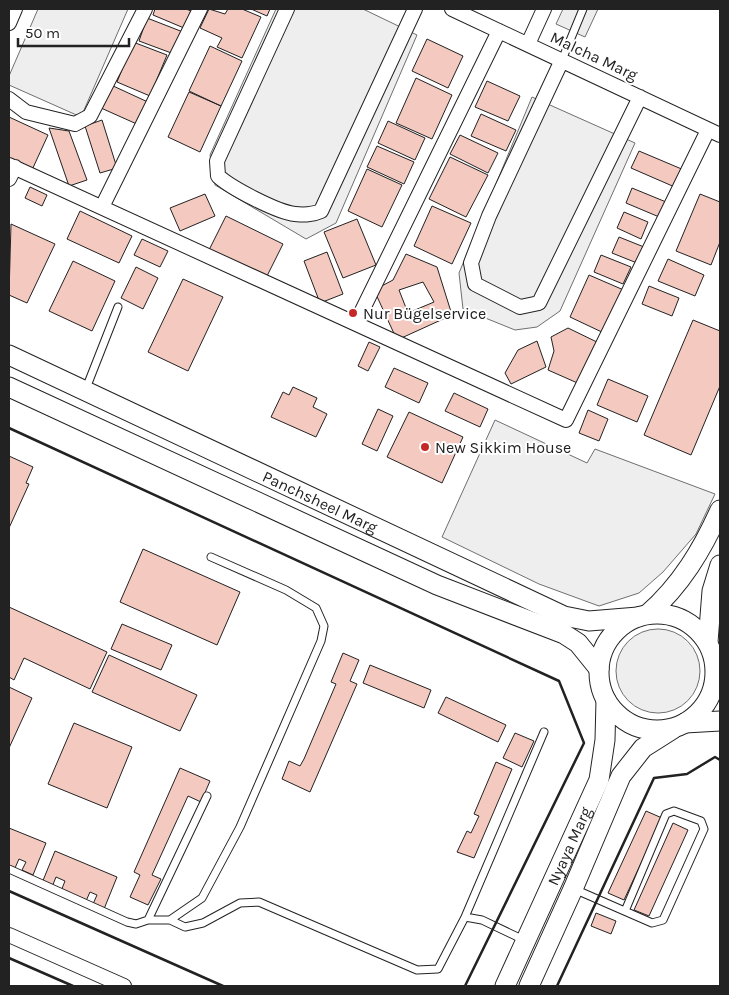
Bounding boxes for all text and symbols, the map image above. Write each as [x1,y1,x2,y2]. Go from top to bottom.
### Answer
scale bar [18,15,129,47]
text: 50 m [25,24,60,42]
street label: Malcha Marg [547,27,641,85]
place label: Nur Bügelservice [363,304,486,323]
marker: Nur Bügelservice [347,307,359,319]
place label: New Sikkim House [435,438,571,457]
marker: New Sikkim House [419,441,431,453]
street label: Panchsheel Marg [260,466,381,537]
street label: Nyaya Marg [543,804,595,888]

